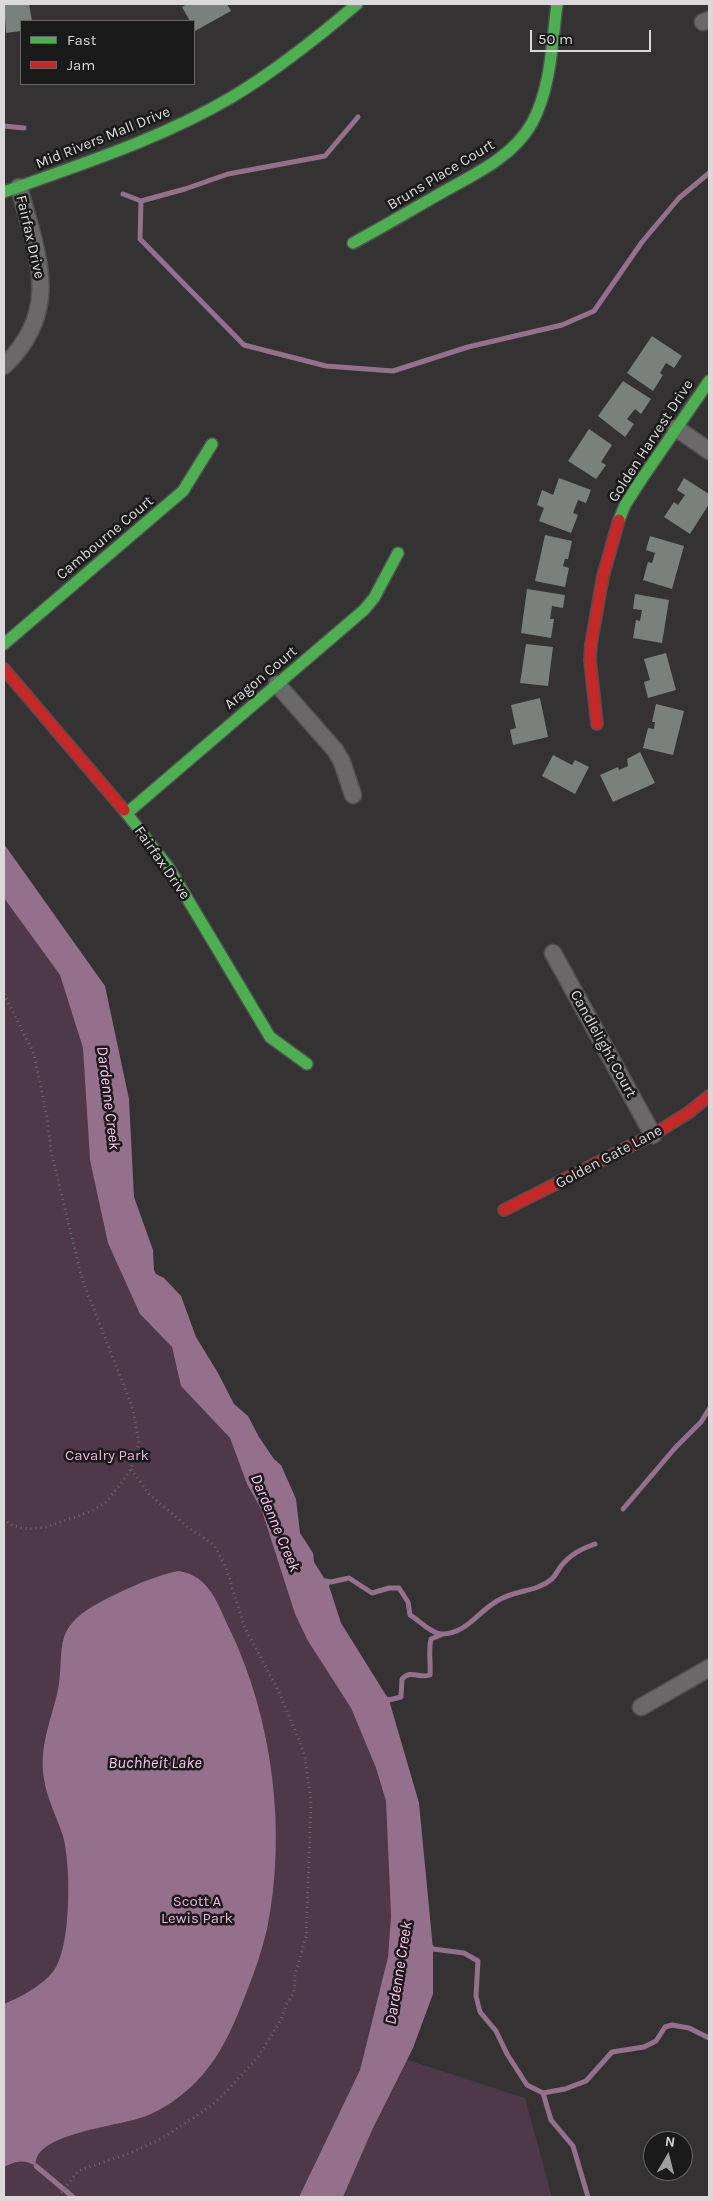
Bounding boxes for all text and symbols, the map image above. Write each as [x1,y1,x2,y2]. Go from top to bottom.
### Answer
legend [20,20,195,85]
scale bar [533,20,654,52]
text: 50 m [538,30,573,48]
text: Fast [67,31,96,49]
text: Jam [67,56,95,74]
street label: Mid Rivers Mall Drive [33,103,173,173]
street label: Bruns Place Court [384,136,498,214]
street label: Fairfax Drive [12,193,48,281]
street label: Golden Harvest Drive [605,376,697,506]
street label: Cambourne Court [53,492,157,584]
street label: Aragon Court [221,642,301,714]
street label: Fairfax Drive [130,823,194,903]
street label: Candlelight Court [566,987,640,1101]
water label: Dardenne Creek [92,1045,124,1151]
street label: Golden Gate Lane [553,1121,665,1193]
park label: Cavalry Park [65,1447,149,1465]
water label: Dardenne Creek [246,1471,304,1575]
water label: Buchheit Lake [108,1753,202,1773]
park label: Scott A Lewis Park [161,1893,233,1928]
water label: Dardenne Creek [381,1920,417,2026]
north arrow [643,2131,693,2181]
text: N [664,2133,676,2151]

